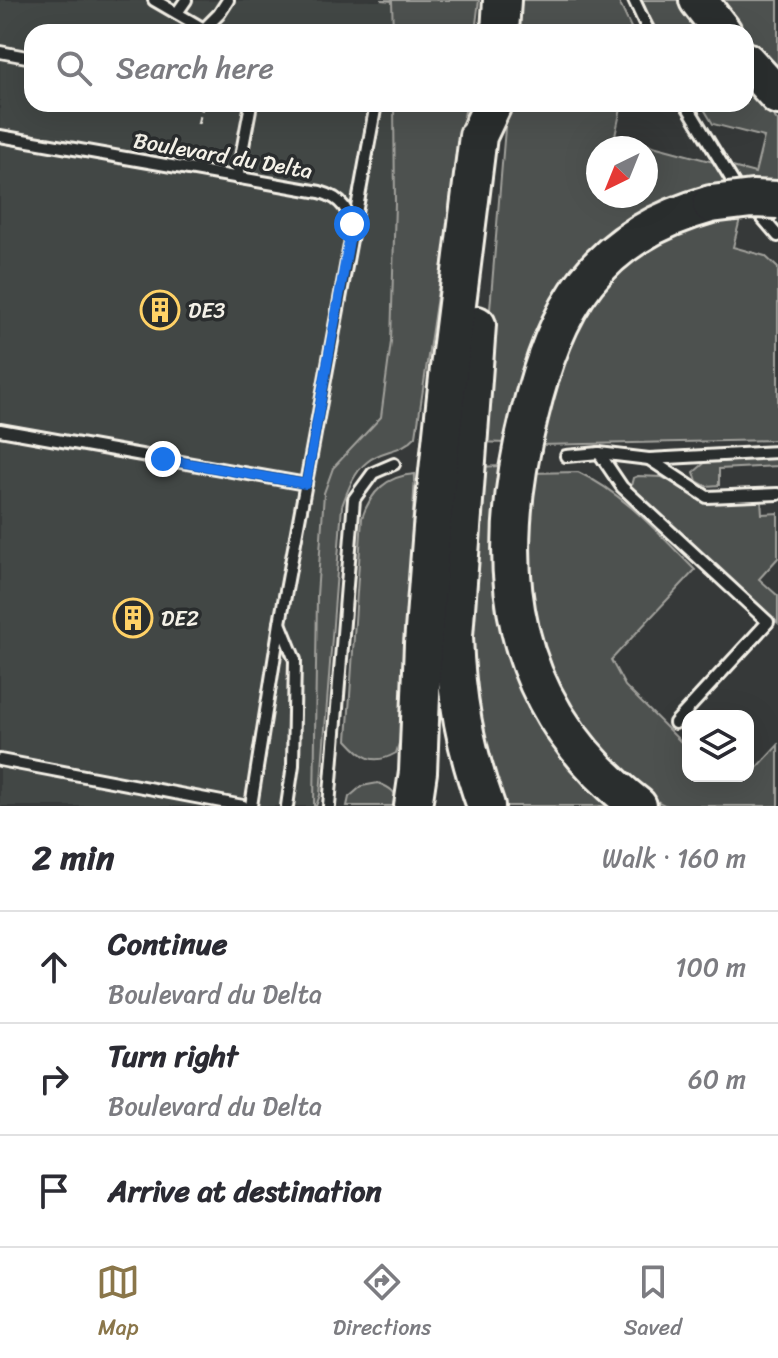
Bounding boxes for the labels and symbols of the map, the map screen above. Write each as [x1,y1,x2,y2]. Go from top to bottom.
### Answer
street label: Boulevard du Delta [130,121,315,190]
north arrow [586,136,658,208]
route start [334,206,370,242]
building icon: DE3 [139,289,181,331]
place label: DE3 [188,291,225,330]
route end [145,441,181,477]
building icon: DE2 [112,597,154,639]
place label: DE2 [161,599,199,638]

